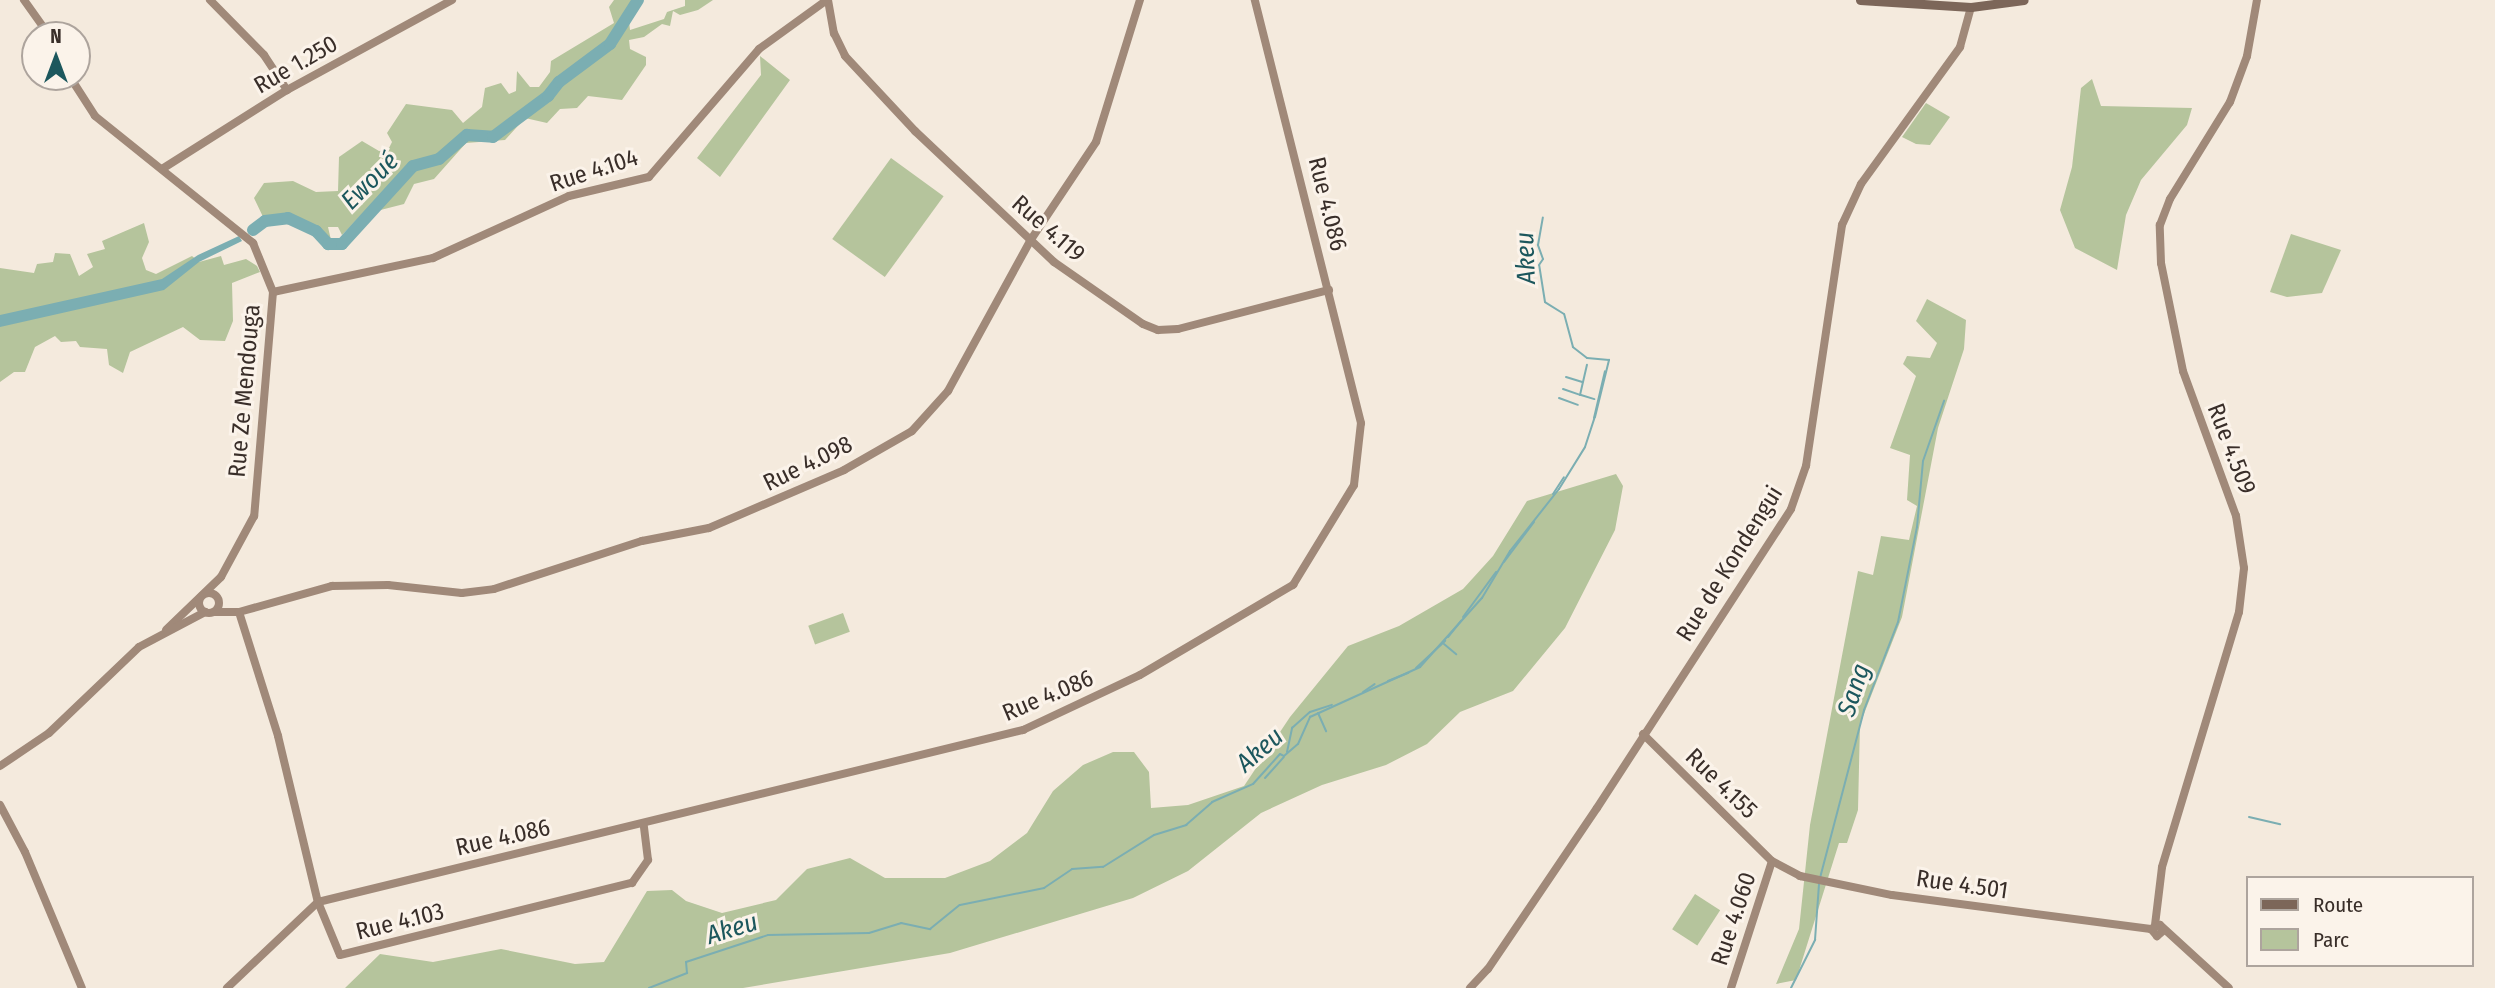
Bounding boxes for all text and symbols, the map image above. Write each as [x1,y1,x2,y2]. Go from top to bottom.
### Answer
north arrow [21,21,91,91]
text: N [50,25,62,48]
street label: Rue 1.250 [249,30,343,100]
street label: Rue 4.104 [546,143,642,199]
water label: Ewoué [335,146,405,216]
street label: Rue 4.086 [1301,154,1353,254]
street label: Rue 4.119 [1006,189,1090,269]
water label: Akeu [1509,231,1543,285]
street label: Rue Ze Mendouga [223,303,267,479]
street label: Rue 4.509 [2201,399,2261,499]
street label: Rue 4.098 [759,430,857,498]
street label: Rue de Kondengui [1671,481,1789,647]
water label: Sang [1831,660,1877,720]
street label: Rue 4.086 [998,664,1098,728]
water label: Akeu [1230,721,1290,779]
street label: Rue 4.155 [1679,743,1763,825]
street label: Rue 4.086 [453,813,553,863]
street label: Rue 4.501 [1914,864,2010,906]
street label: Rue 4.060 [1705,869,1763,969]
legend [2246,876,2474,967]
text: Route [2313,892,2363,918]
street label: Rue 4.103 [353,897,447,947]
water label: Akeu [703,906,761,952]
text: Parc [2313,927,2349,953]

